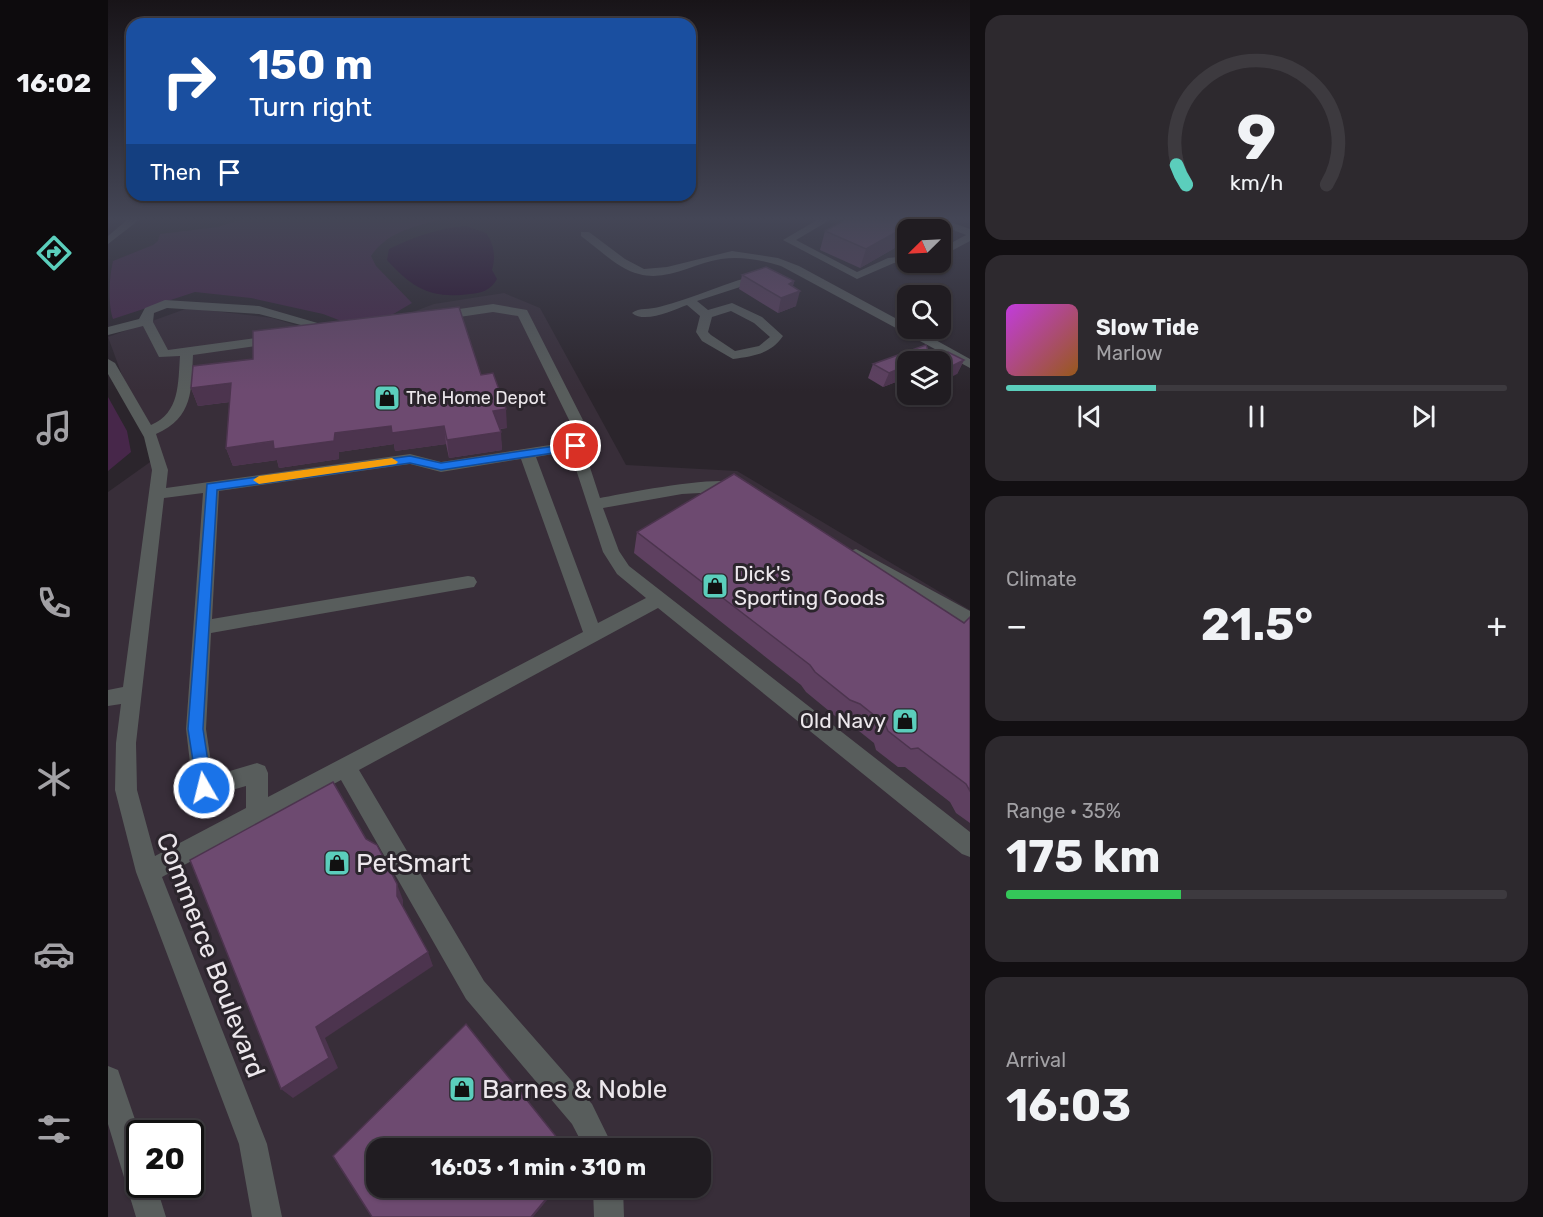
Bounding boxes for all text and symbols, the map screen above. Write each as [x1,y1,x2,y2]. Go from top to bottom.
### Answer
text: 150 m [249,40,373,90]
icon: right [150,42,228,120]
text: 16:02 [17,67,91,99]
text: Turn right [249,91,372,123]
text: 9 [1236,101,1276,175]
icon: arrive [213,156,246,189]
text: Then [150,159,201,186]
text: km/h [1230,170,1283,195]
north arrow [897,219,951,273]
map controls [897,219,951,405]
icon: directions [33,232,75,274]
button: search [897,285,951,339]
text: Slow Tide [1096,314,1199,341]
text: Marlow [1096,341,1163,365]
button: layers [897,351,951,405]
shop icon: The Home Depot [372,383,402,413]
place label: The Home Depot [406,387,546,409]
icon: previous [1073,400,1106,433]
icon: pause [1240,400,1273,433]
icon: next [1407,400,1440,433]
icon: music [33,407,75,449]
pin [550,420,601,471]
icon: arrive [559,429,592,462]
place label: Dick's Sporting Goods [734,561,885,610]
text: Climate [1006,567,1077,591]
shop icon: Dick's Sporting Goods [700,571,730,601]
icon: phone [33,582,75,624]
text: 21.5° [1201,598,1313,651]
text: − [1006,606,1027,645]
text: + [1486,606,1507,645]
shop icon: Old Navy [890,706,920,736]
place label: Old Navy [800,708,886,733]
position arrow [172,756,236,820]
icon: climate [33,758,75,800]
text: Range · 35% [1006,799,1121,823]
street label: Commerce Boulevard [150,828,272,1082]
text: 175 km [1006,830,1160,883]
shop icon: PetSmart [322,848,352,878]
place label: PetSmart [356,848,471,879]
icon: car [33,933,75,975]
text: Arrival [1006,1048,1066,1072]
shop icon: Barnes & Noble [447,1074,477,1104]
place label: Barnes & Noble [482,1074,667,1105]
text: 16:03 [1006,1079,1131,1132]
icon: filters [33,1108,75,1150]
speed limit sign: 20 [126,1120,204,1198]
text: 16:03 · 1 min · 310 m [431,1154,646,1181]

